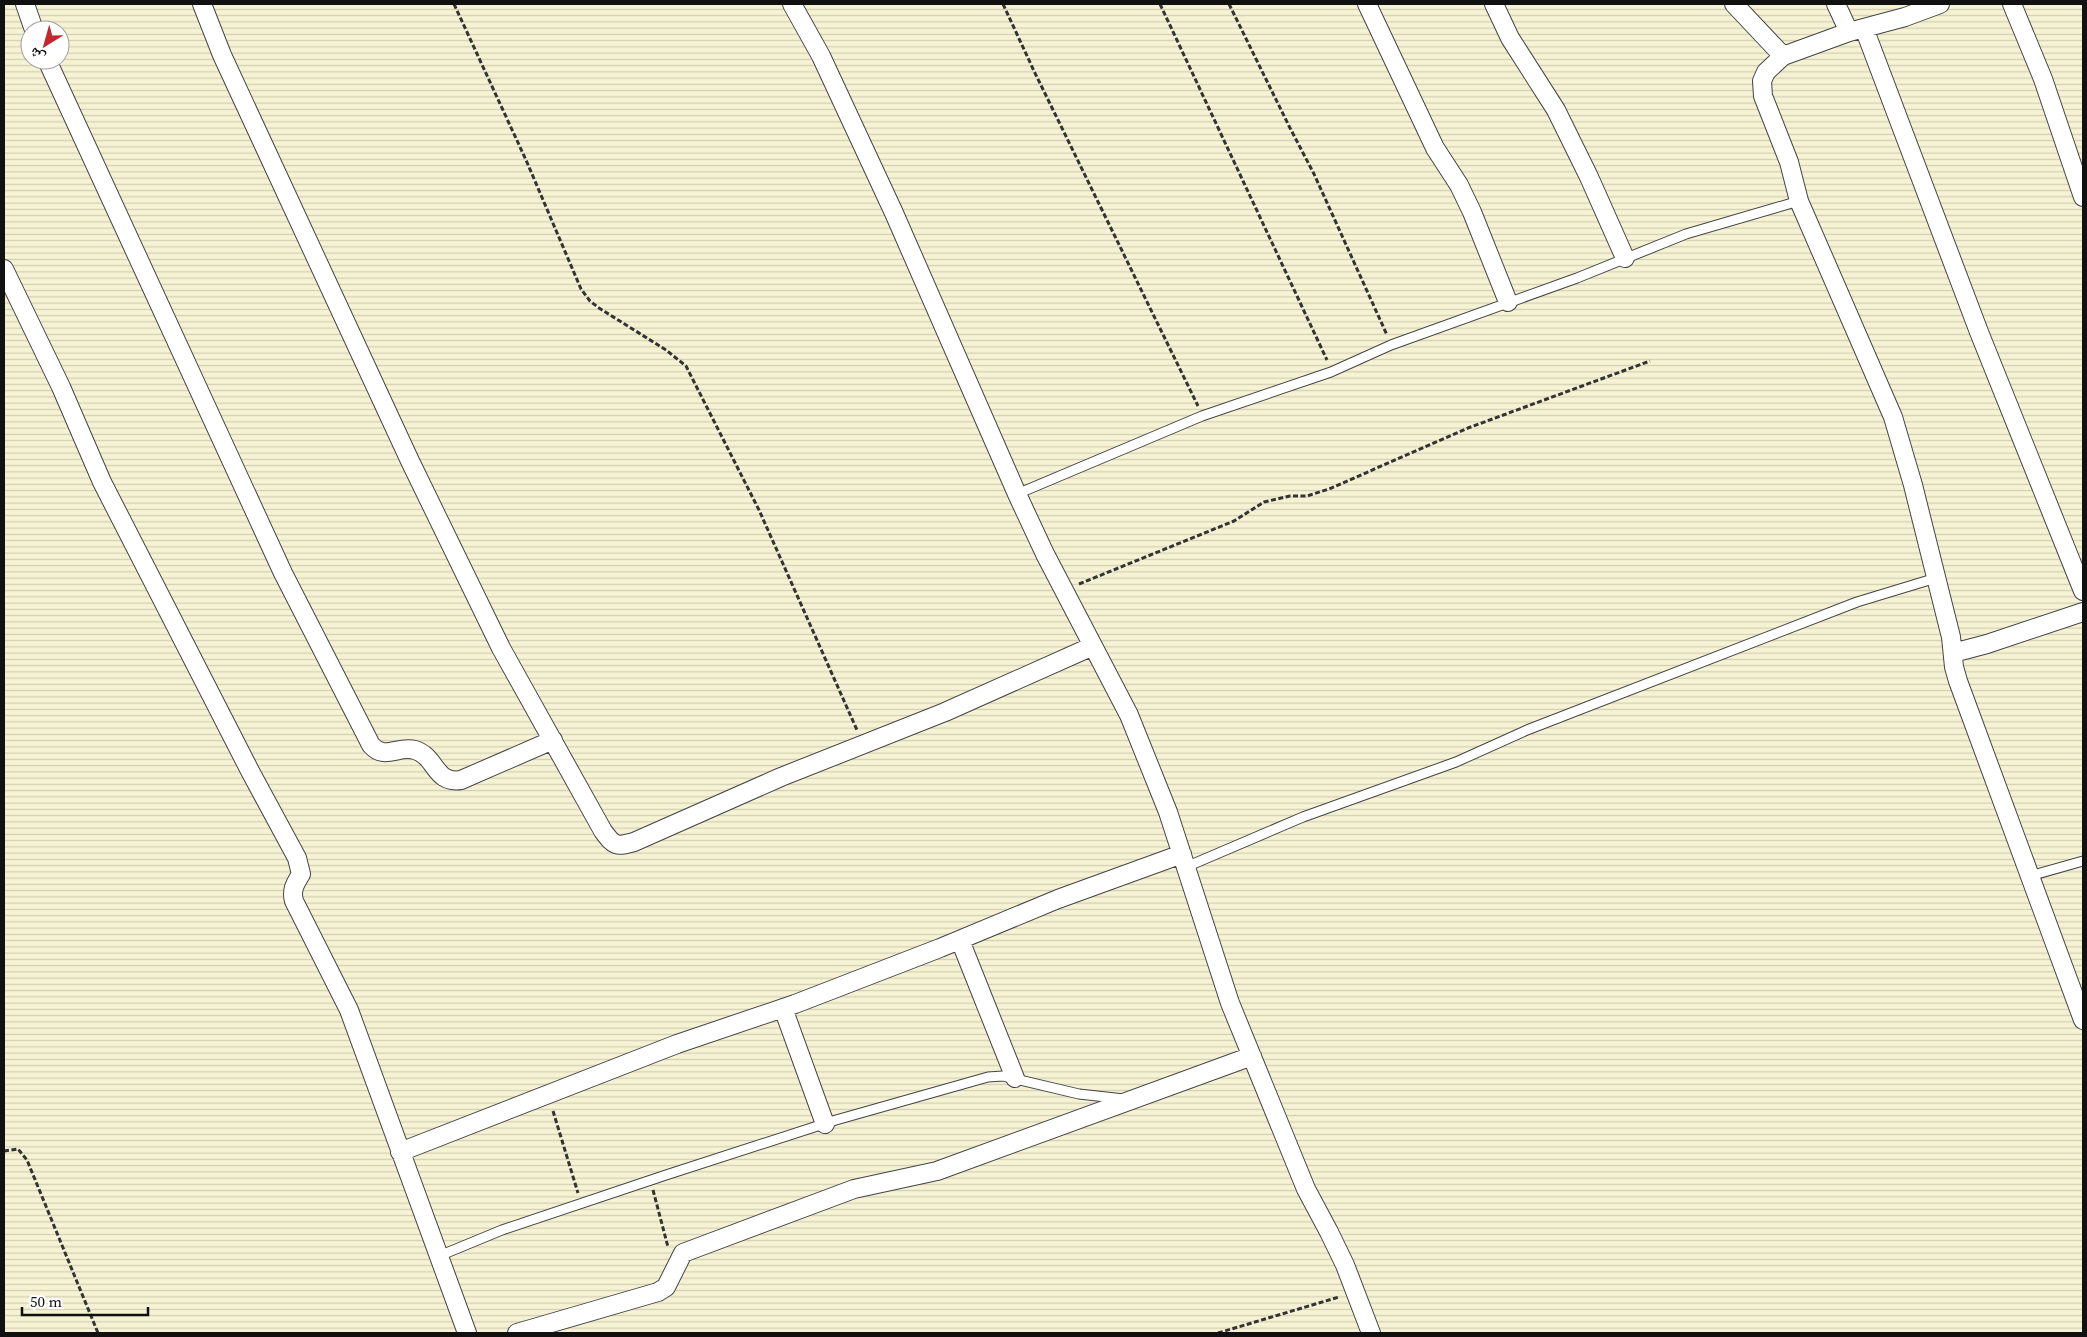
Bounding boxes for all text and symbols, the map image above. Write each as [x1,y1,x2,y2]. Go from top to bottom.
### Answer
north arrow [20,20,70,70]
text: ش [25,43,49,68]
scale bar [22,1284,149,1316]
text: 50 m [30,1291,62,1312]

